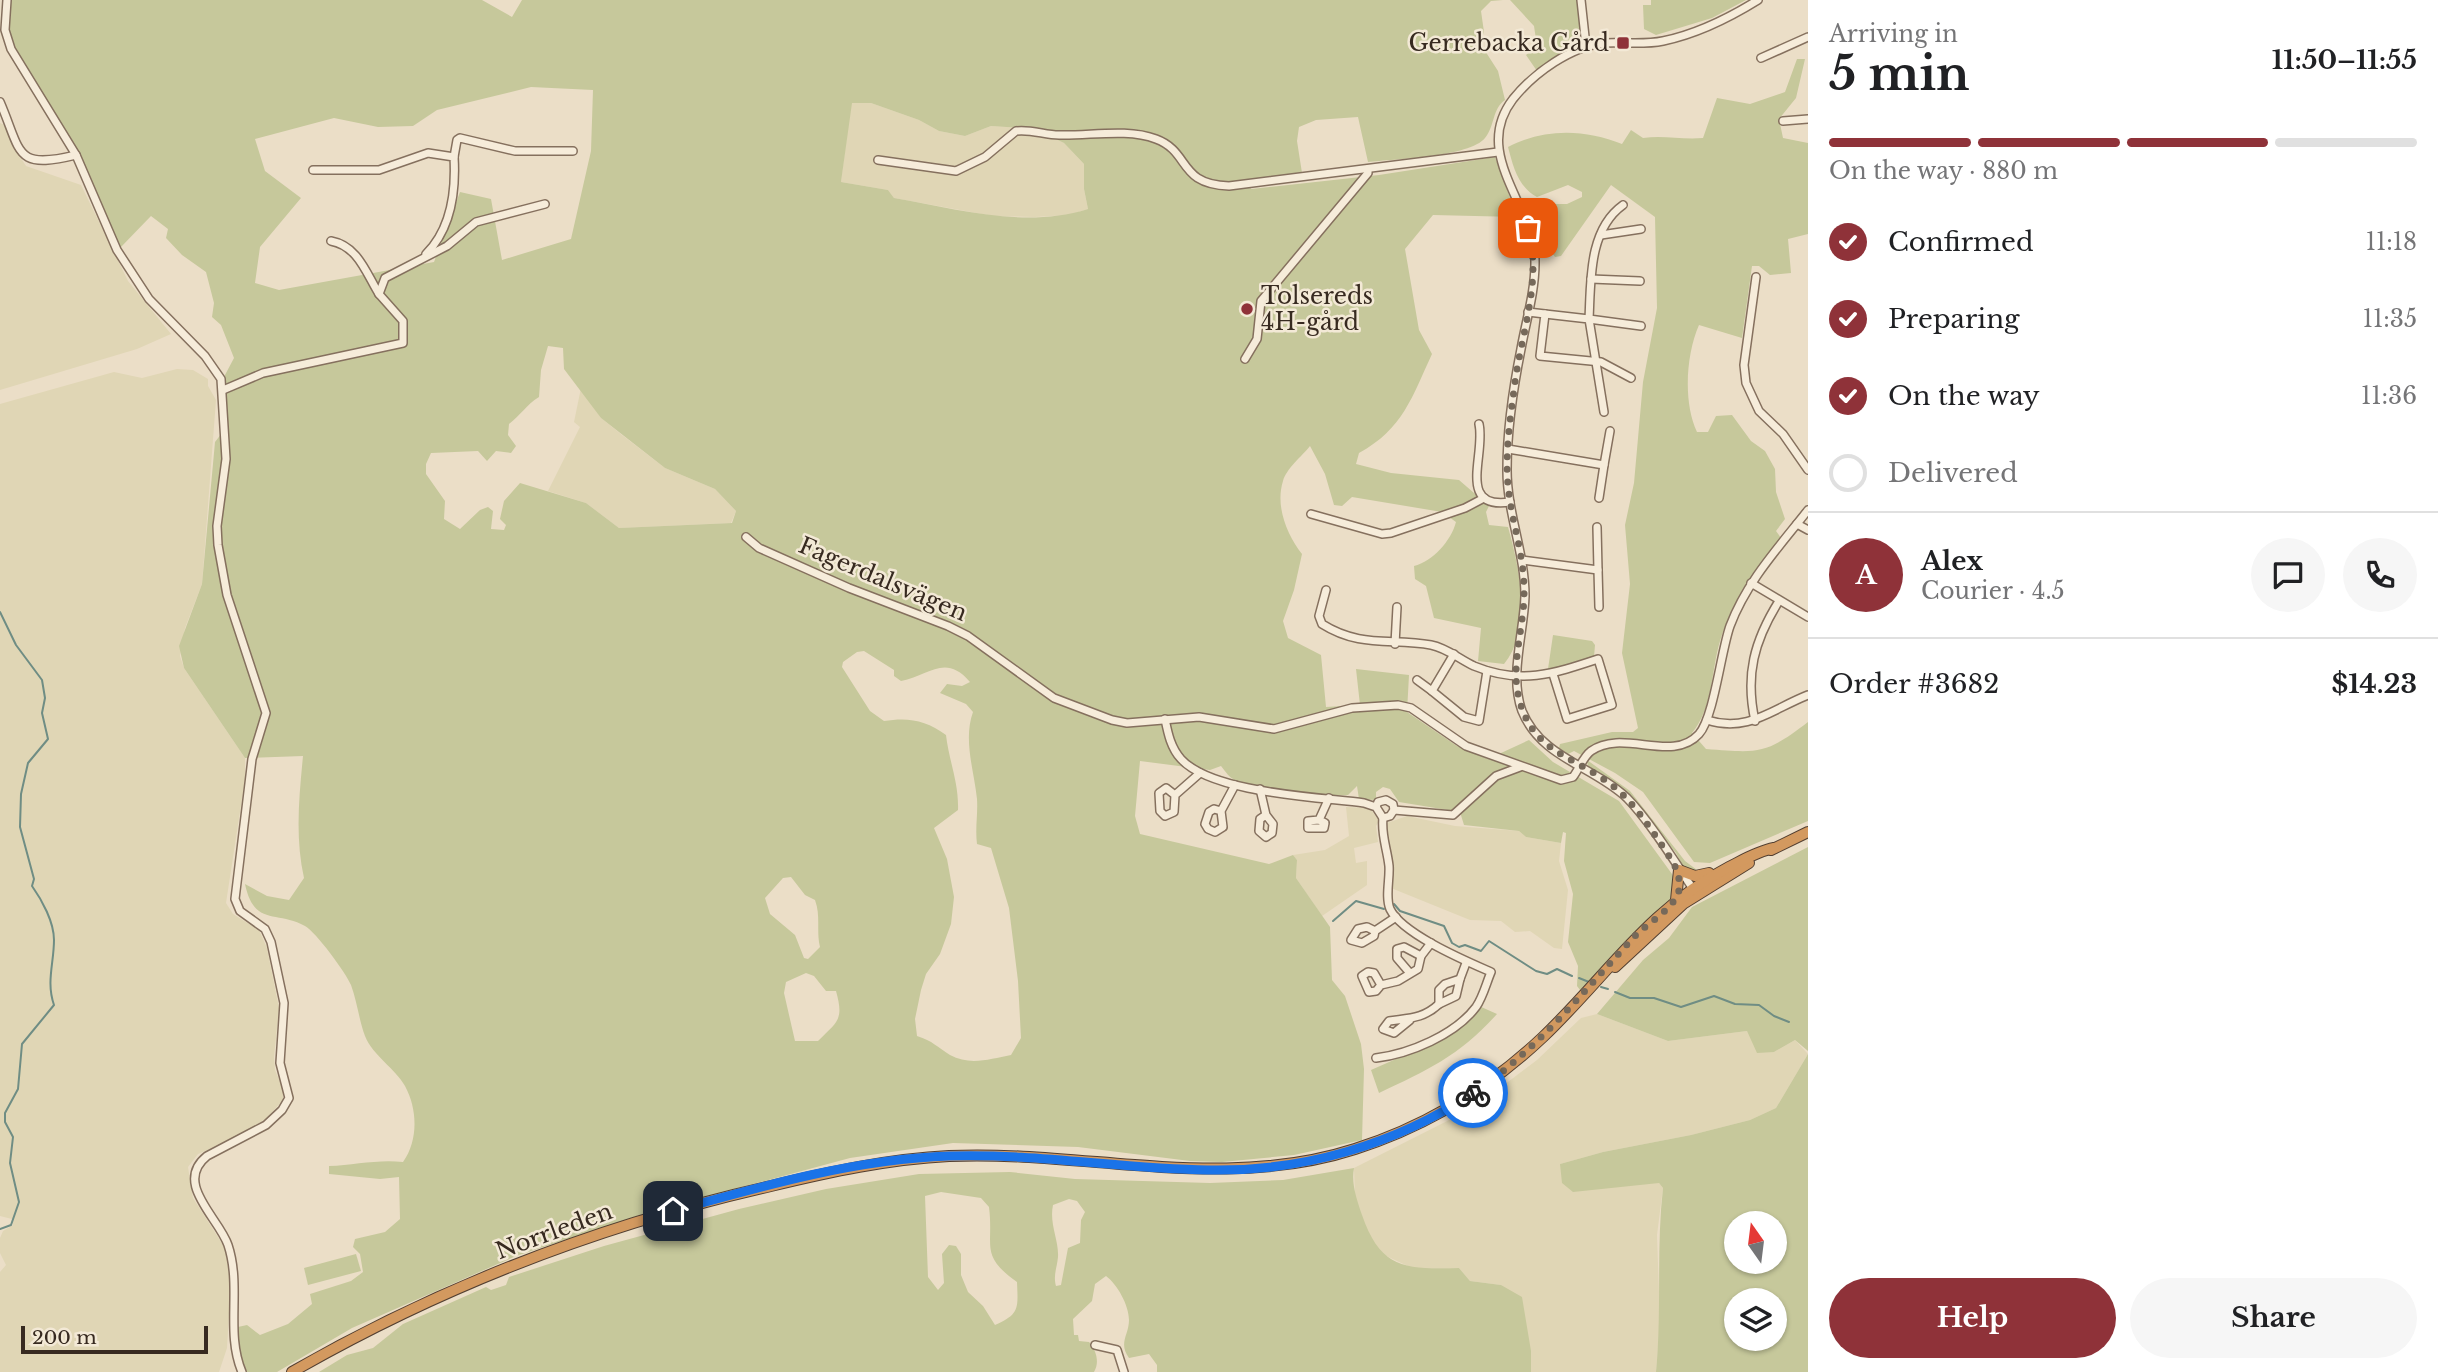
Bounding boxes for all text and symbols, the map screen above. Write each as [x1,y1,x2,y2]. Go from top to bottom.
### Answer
text: Arriving in [1829,20,1958,48]
place label: Gerrebacka Gård [1409,29,1609,57]
marker: Gerrebacka Gård [1615,35,1631,51]
text: 11:50–11:55 [2272,44,2417,76]
text: 5 min [1829,45,1970,102]
text: On the way · 880 m [1829,157,2058,185]
pin [1498,198,1558,258]
icon: bag [1509,209,1547,247]
icon: check [1829,223,1867,261]
text: Confirmed [1888,226,2033,258]
text: 11:18 [2366,228,2417,256]
place label: Tolsereds 4H-gård [1261,282,1373,336]
icon: check [1829,300,1867,338]
marker: Tolsereds 4H-gård [1239,301,1255,317]
text: Preparing [1888,303,2020,335]
text: 11:35 [2363,305,2417,333]
icon: check [1829,377,1867,415]
text: On the way [1888,380,2040,412]
text: 11:36 [2361,382,2417,410]
text: Delivered [1888,457,2018,489]
street label: Fagerdalsvägen [795,531,971,627]
button: chat [2251,538,2325,612]
button: phone [2343,538,2417,612]
text: Alex [1921,545,1983,577]
text: A [1855,559,1877,591]
text: Courier · 4.5 [1921,577,2065,605]
text: Order #3682 [1829,668,1999,700]
text: $14.23 [2331,668,2417,700]
courier [1438,1058,1508,1128]
icon: bike [1454,1074,1492,1112]
pin [643,1181,703,1241]
icon: home [654,1192,692,1230]
street label: Norrleden [492,1197,616,1265]
north arrow [1724,1211,1787,1274]
map controls [1724,1211,1787,1351]
button: Help [1829,1278,2116,1358]
button: Share [2130,1278,2417,1358]
button: layers [1724,1288,1787,1351]
scale bar [21,1323,208,1355]
text: 200 m [32,1326,97,1349]

